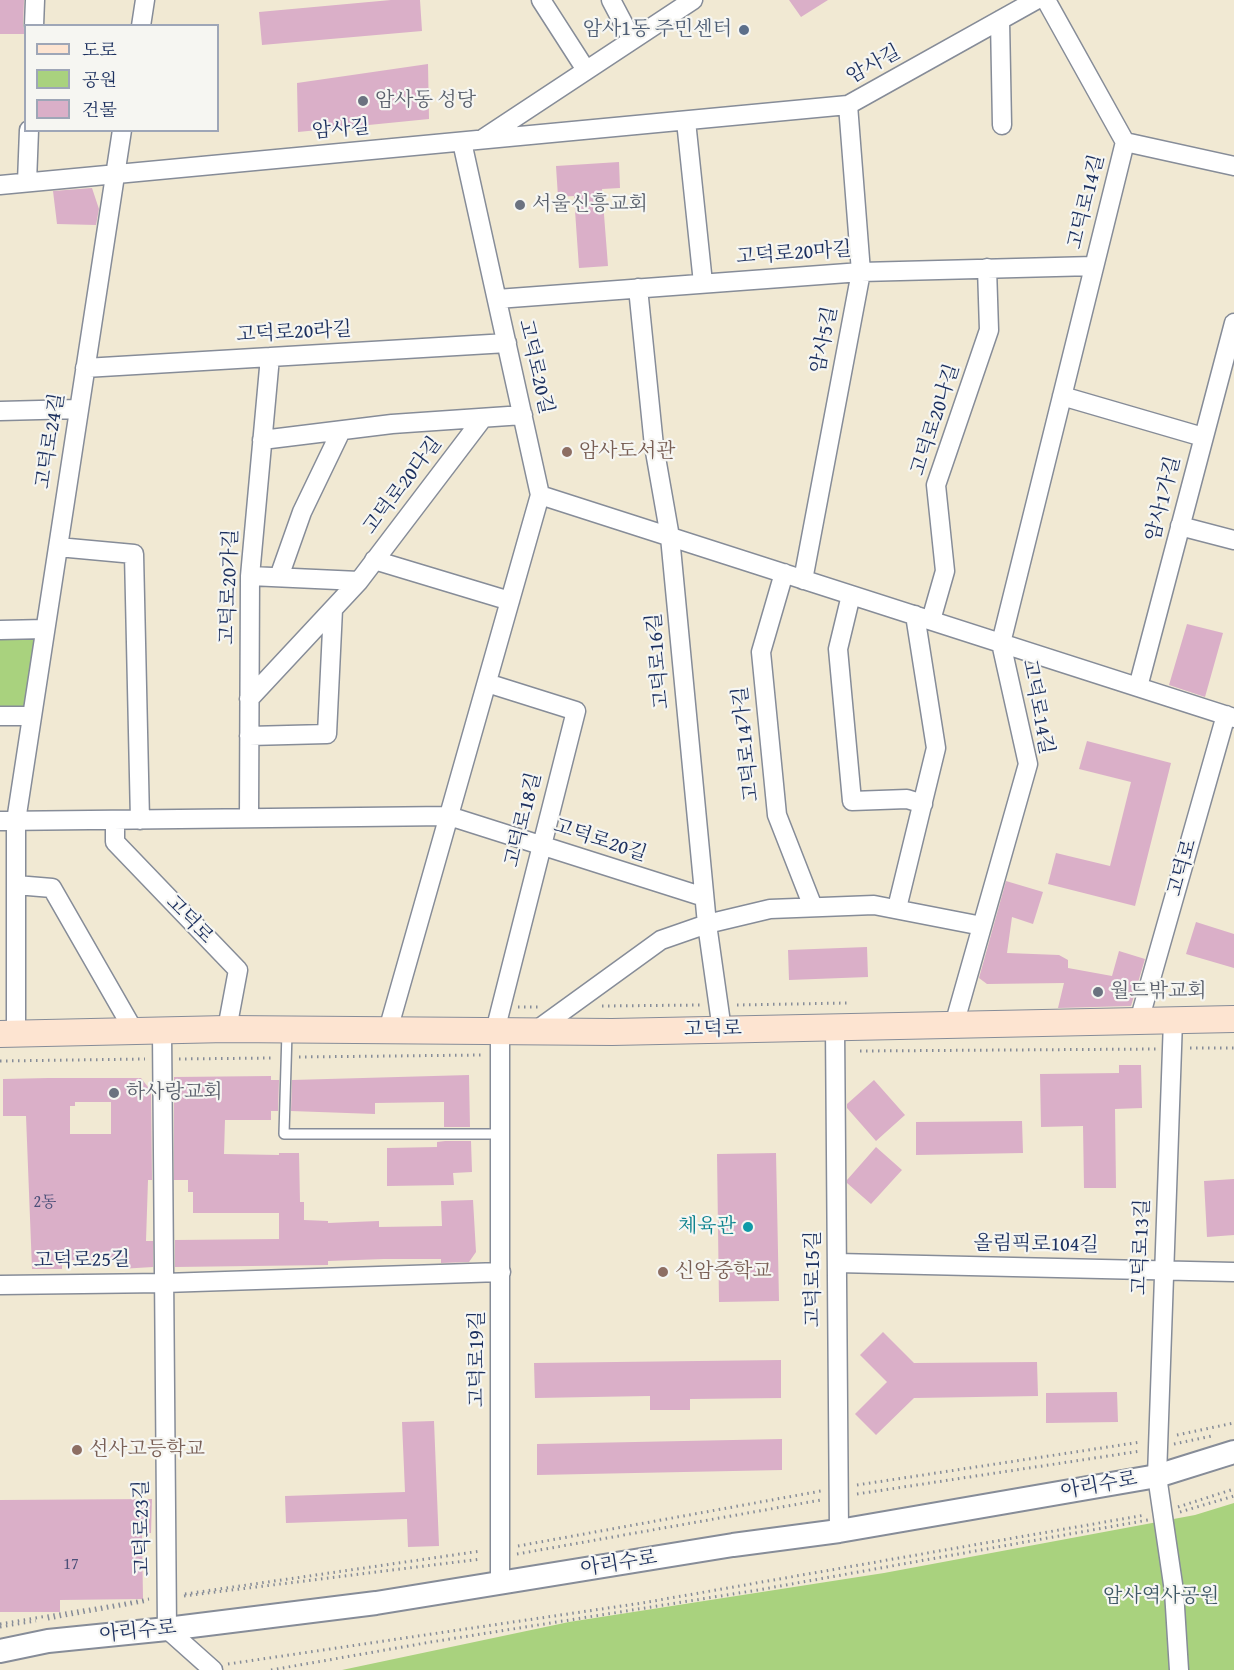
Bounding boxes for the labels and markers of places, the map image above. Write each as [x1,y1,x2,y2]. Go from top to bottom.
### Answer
place label: 암사1동 주민센터 [583,18,732,42]
marker: 암사1동 주민센터 [737,23,751,37]
place label: 암사동 성당 [375,89,476,113]
marker: 암사동 성당 [356,94,370,108]
place label: 서울신흥교회 [532,193,648,217]
marker: 서울신흥교회 [513,198,527,212]
place label: 암사도서관 [579,440,676,464]
marker: 암사도서관 [560,445,574,459]
place label: 월드밖교회 [1110,980,1207,1004]
marker: 월드밖교회 [1091,985,1105,999]
place label: 하사랑교회 [126,1081,223,1105]
marker: 하사랑교회 [107,1086,121,1100]
place label: 체육관 [678,1215,736,1239]
marker: 체육관 [741,1220,755,1234]
place label: 신암중학교 [675,1260,772,1284]
marker: 신암중학교 [656,1265,670,1279]
place label: 선사고등학교 [89,1438,205,1462]
marker: 선사고등학교 [70,1443,84,1457]

